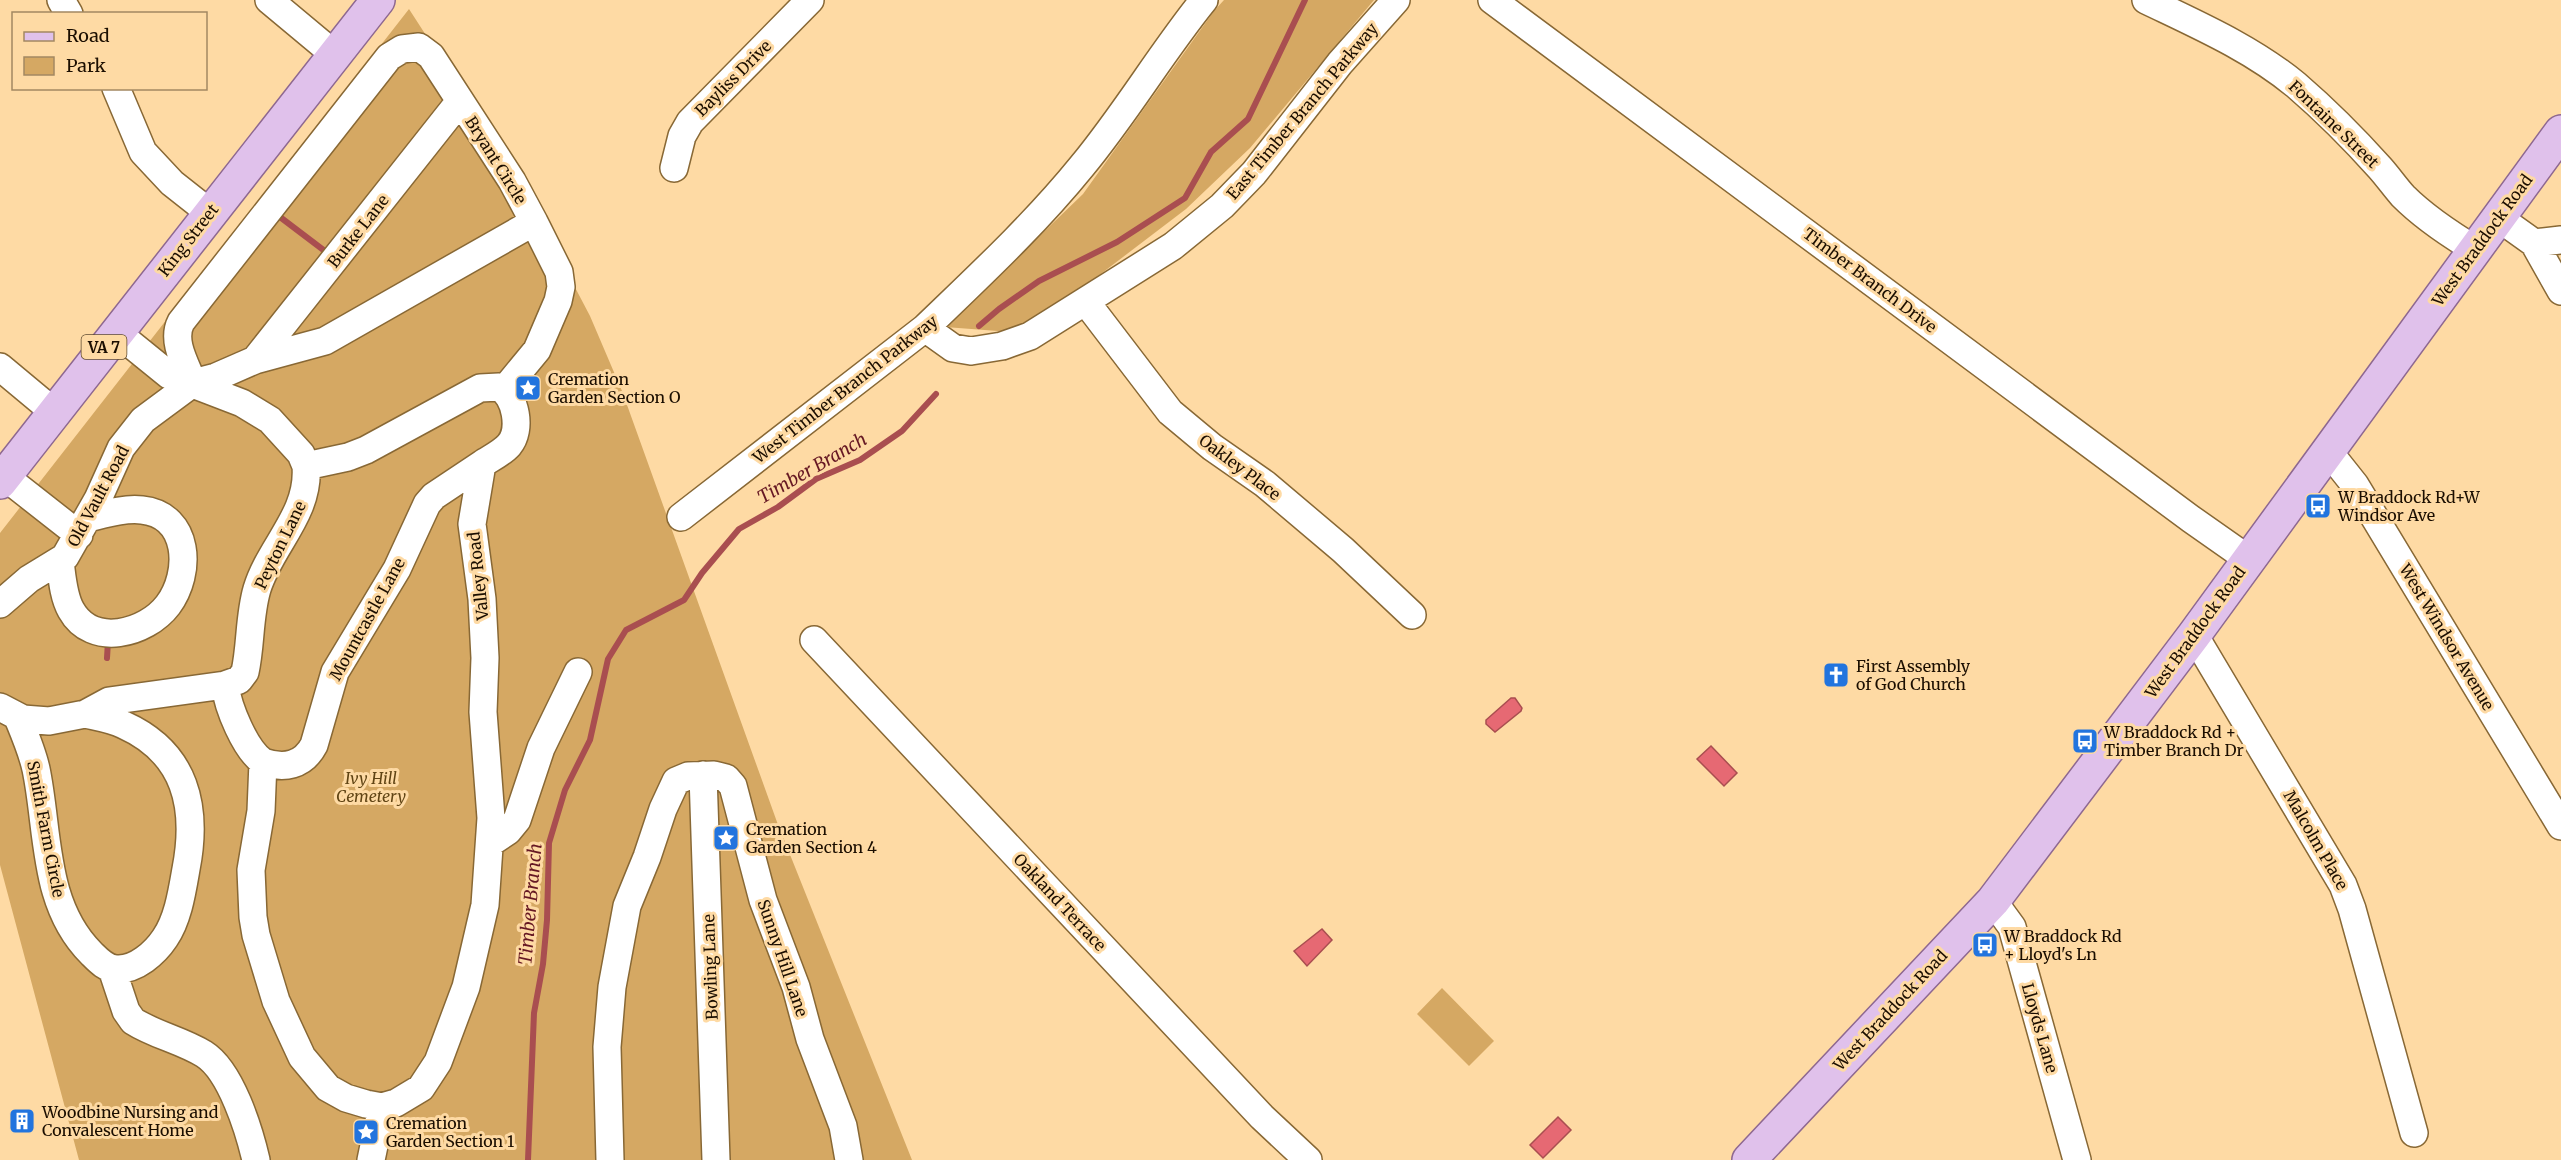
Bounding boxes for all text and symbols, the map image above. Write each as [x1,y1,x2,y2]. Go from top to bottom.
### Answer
legend [12,12,207,90]
street label: East Timber Branch Parkway [1222,18,1382,203]
text: Road [66,24,110,47]
street label: Bayliss Drive [691,36,775,120]
text: Park [66,54,107,77]
street label: Fontaine Street [2285,76,2384,173]
street label: Bryant Circle [461,112,531,208]
street label: West Braddock Road [2427,170,2537,311]
street label: Burke Lane [323,190,393,272]
street label: King Street [154,199,223,280]
street label: Timber Branch Drive [1799,223,1941,337]
street label: West Timber Branch Parkway [749,311,941,467]
road number: VA 7 [82,335,126,359]
place label: Cremation Garden Section O [548,369,681,407]
place icon: Cremation Garden Section O [513,373,543,403]
water label: Timber Branch [754,428,870,508]
street label: Oakley Place [1195,430,1285,504]
street label: Old Vault Road [63,442,133,550]
place label: W Braddock Rd+W Windsor Ave [2337,487,2481,525]
bus stop icon: W Braddock Rd+W Windsor Ave [2303,491,2333,521]
street label: Peyton Lane [250,498,310,592]
street label: Valley Road [463,530,493,622]
street label: Mountcastle Lane [325,554,409,684]
street label: West Windsor Avenue [2395,559,2499,714]
street label: West Braddock Road [2140,562,2250,703]
place label: First Assembly of God Church [1856,656,1971,694]
church icon: First Assembly of God Church [1821,660,1851,690]
place label: W Braddock Rd + Timber Branch Dr [2103,722,2244,760]
bus stop icon: W Braddock Rd + Timber Branch Dr [2070,726,2100,756]
street label: Smith Farm Circle [23,759,69,899]
park label: Ivy Hill Cemetery [336,768,406,806]
street label: Malcolm Place [2280,787,2352,893]
place label: Cremation Garden Section 4 [746,819,877,857]
place icon: Cremation Garden Section 4 [711,823,741,853]
water label: Timber Branch [513,842,547,966]
street label: Oakland Terrace [1010,849,1110,955]
street label: Sunny Hill Lane [754,897,812,1019]
street label: Bowling Lane [698,914,722,1020]
place label: W Braddock Rd + Lloyd's Ln [2003,926,2122,964]
bus stop icon: W Braddock Rd + Lloyd's Ln [1970,930,2000,960]
street label: West Braddock Road [1828,945,1951,1075]
street label: Lloyds Lane [2018,981,2062,1075]
place label: Woodbine Nursing and Convalescent Home [41,1102,219,1140]
building icon: Woodbine Nursing and Convalescent Home [7,1106,37,1136]
place label: Cremation Garden Section 1 [386,1113,514,1151]
place icon: Cremation Garden Section 1 [351,1117,381,1147]

